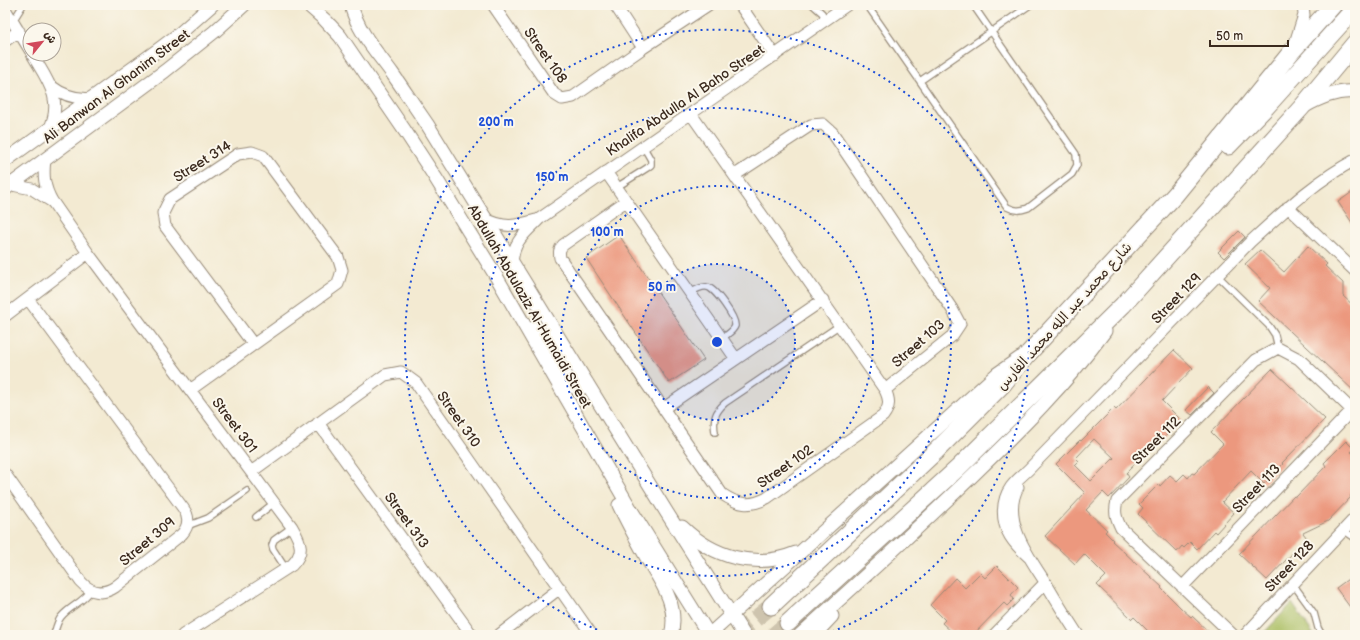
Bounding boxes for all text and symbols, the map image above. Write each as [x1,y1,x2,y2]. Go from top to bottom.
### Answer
north arrow [22,22,62,62]
scale bar [1210,22,1288,48]
street label: Street 108 [520,24,571,86]
street label: Ali Banwan Al Ghanim Street [40,25,194,147]
text: ش [42,29,59,46]
text: 50 m [1216,29,1243,44]
street label: Khalifa Abdulla Al Baho Street [603,41,768,160]
text: 200 m [478,115,514,130]
street label: Street 314 [170,137,235,186]
text: 150 m [536,170,568,185]
street label: Abdullah Abdulaziz Al-Humaidi Street [464,201,595,412]
text: 100 m [590,225,624,240]
street label: شارع محمد عبد الله محمد الفارس [993,239,1136,395]
street label: Street 129 [1148,269,1205,327]
text: 50 m [648,280,676,295]
street label: Street 103 [888,316,948,371]
centre of rings [710,335,724,349]
street label: Street 310 [433,388,484,451]
street label: Street 301 [208,394,261,456]
street label: Street 112 [1129,412,1185,468]
street label: Street 102 [754,441,817,492]
street label: Street 113 [1229,460,1284,516]
street label: Street 313 [381,489,433,552]
street label: Street 309 [116,513,179,569]
street label: Street 128 [1261,537,1317,596]

